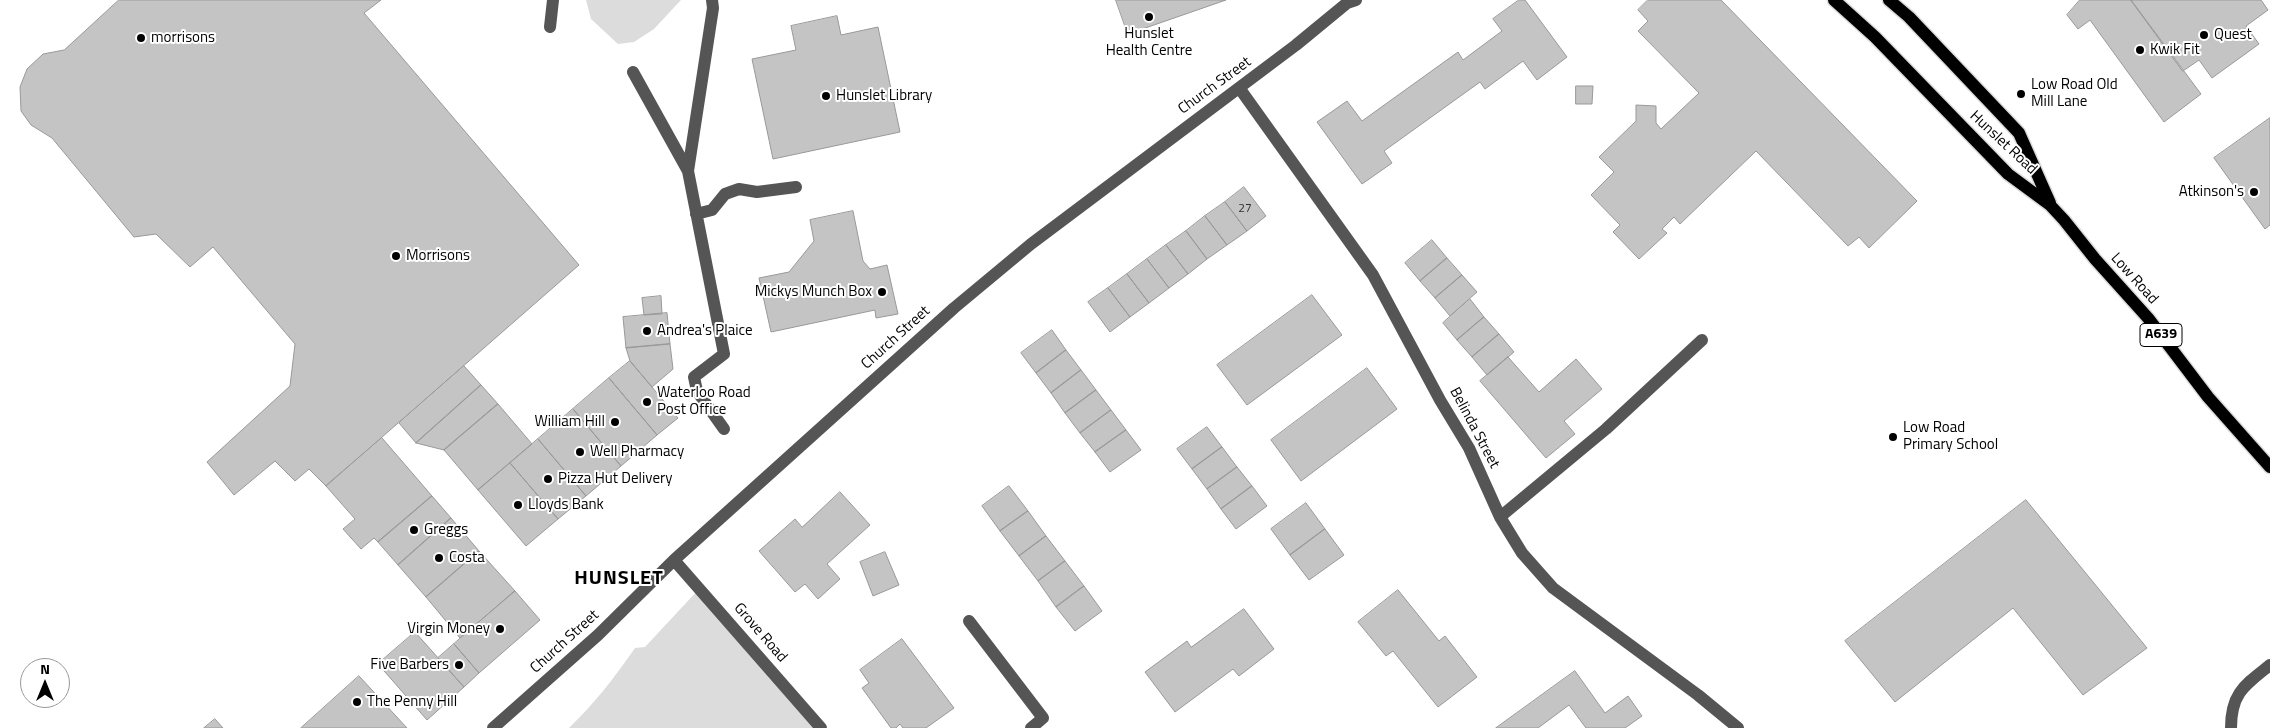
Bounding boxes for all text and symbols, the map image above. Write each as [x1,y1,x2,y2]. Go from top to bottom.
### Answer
marker: Hunslet Health Centre [1143,11,1155,23]
place label: Hunslet Health Centre [1106,25,1192,60]
place label: Quest [2214,26,2252,44]
place label: morrisons [151,29,215,47]
marker: Quest [2198,29,2210,41]
marker: morrisons [135,32,147,44]
place label: Kwik Fit [2150,41,2200,59]
marker: Kwik Fit [2134,44,2146,56]
street label: Church Street [1175,54,1255,118]
place label: Low Road Old Mill Lane [2031,76,2118,111]
place label: Hunslet Library [836,87,932,105]
marker: Low Road Old Mill Lane [2015,88,2027,100]
marker: Hunslet Library [820,90,832,102]
street label: Hunslet Road [1966,107,2040,179]
place label: Atkinson's [2179,183,2244,201]
marker: Atkinson's [2248,186,2260,198]
house number: 27 [1238,202,1252,216]
place label: Morrisons [406,247,470,265]
marker: Morrisons [390,250,402,262]
street label: Low Road [2107,250,2161,308]
place label: Mickys Munch Box [755,283,872,301]
marker: Mickys Munch Box [876,286,888,298]
street label: Church Street [858,303,934,373]
place label: Andrea's Plaice [657,322,753,340]
road number: A639 [2140,324,2182,346]
marker: Andrea's Plaice [641,325,653,337]
place label: Waterloo Road Post Office [657,384,751,419]
street label: Belinda Street [1445,384,1503,472]
marker: Waterloo Road Post Office [641,396,653,408]
place label: William Hill [535,413,605,431]
marker: William Hill [609,416,621,428]
place label: Low Road Primary School [1903,419,1998,454]
marker: Low Road Primary School [1887,431,1899,443]
place label: Well Pharmacy [590,443,684,461]
marker: Well Pharmacy [574,446,586,458]
place label: Pizza Hut Delivery [558,470,672,488]
marker: Pizza Hut Delivery [542,473,554,485]
place label: Lloyds Bank [528,496,604,514]
marker: Lloyds Bank [512,499,524,511]
place label: Greggs [424,521,468,539]
marker: Greggs [408,524,420,536]
place label: Costa [449,549,485,567]
marker: Costa [433,552,445,564]
district label: HUNSLET [573,567,665,591]
street label: Grove Road [729,600,791,666]
street label: Church Street [527,607,603,677]
place label: Virgin Money [407,620,490,638]
marker: Virgin Money [494,623,506,635]
place label: Five Barbers [370,656,449,674]
north arrow [20,658,70,708]
text: N [40,658,50,679]
marker: Five Barbers [453,659,465,671]
place label: The Penny Hill [367,693,457,711]
marker: The Penny Hill [351,696,363,708]

